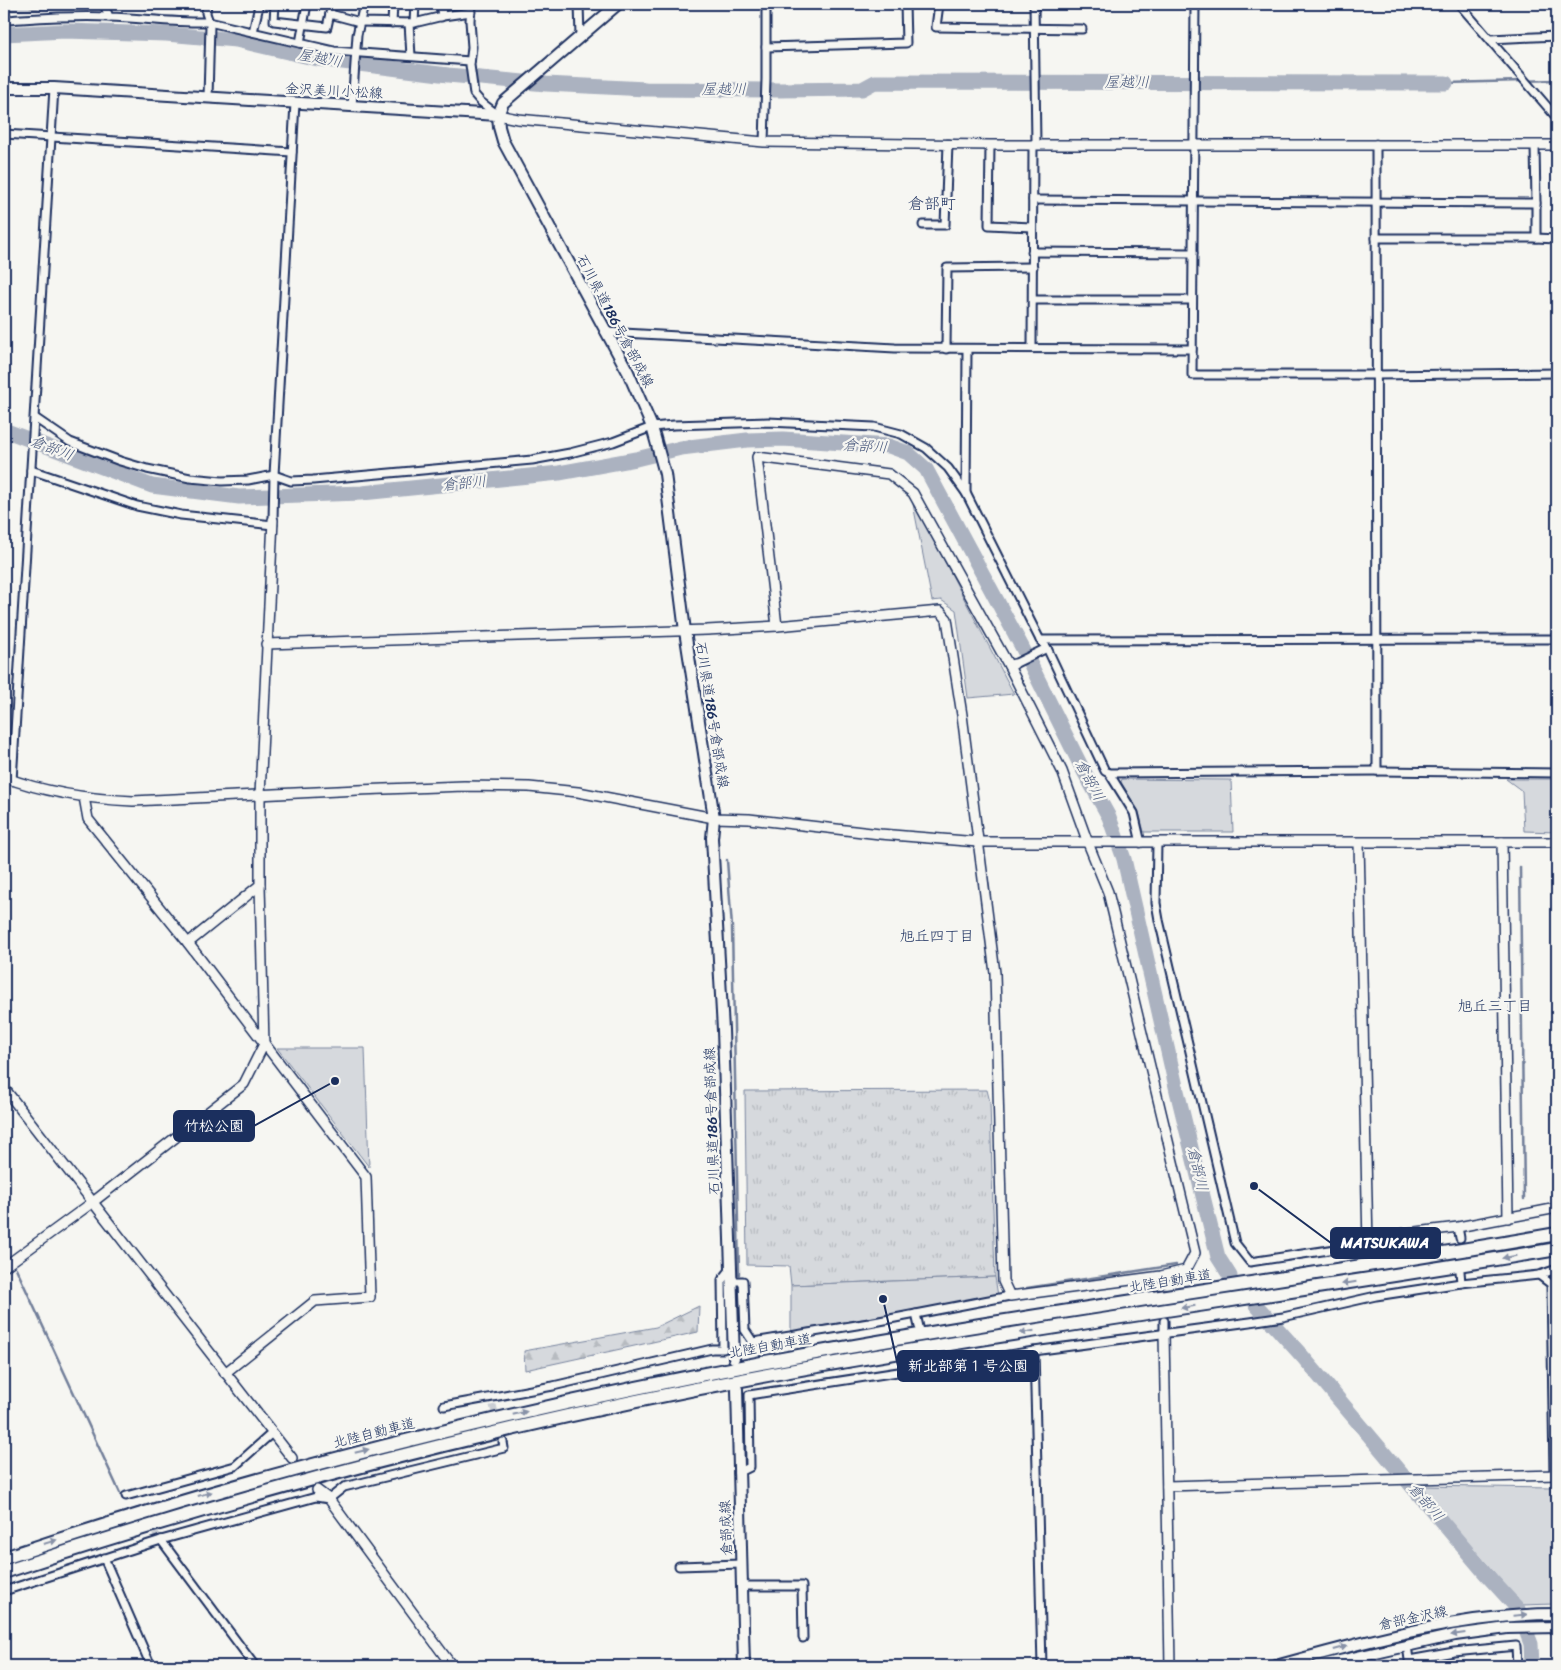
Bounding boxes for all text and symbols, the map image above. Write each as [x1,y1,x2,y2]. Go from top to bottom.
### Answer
water label: 屋越川 [296,41,344,75]
water label: 屋越川 [1104,69,1150,95]
street label: 金沢美川小松線 [284,76,384,106]
water label: 屋越川 [701,76,747,102]
district label: 倉部町 [908,189,956,218]
street label: 石川県道186号倉部成線 [569,250,661,392]
water label: 倉部川 [26,428,78,468]
water label: 倉部川 [842,431,888,461]
water label: 倉部川 [440,468,488,498]
street label: 石川県道186号倉部成線 [688,640,736,790]
water label: 倉部川 [1068,754,1112,806]
district label: 旭丘四丁目 [899,923,975,949]
district label: 旭丘三丁目 [1457,993,1533,1019]
street label: 石川県道186号倉部成線 [697,1046,727,1196]
callout: 竹松公園 [174,1111,254,1141]
text: 竹松公園 [184,1113,244,1139]
water label: 倉部川 [1180,1144,1216,1194]
callout: MATSUKAWA [1331,1228,1440,1258]
text: MATSUKAWA [1340,1230,1429,1256]
one-way arrow [1501,1253,1517,1261]
street label: 北陸自動車道 [1127,1262,1213,1300]
one-way arrow [1340,1279,1356,1287]
one-way arrow [1180,1303,1196,1311]
street label: 北陸自動車道 [726,1326,814,1366]
one-way arrow [1019,1328,1035,1336]
callout: 新北部第１号公園 [898,1351,1038,1381]
text: 新北部第１号公園 [908,1353,1028,1379]
one-way arrow [512,1409,527,1417]
street label: 北陸自動車道 [330,1411,418,1455]
one-way arrow [354,1447,369,1455]
water label: 倉部川 [1401,1476,1451,1528]
one-way arrow [198,1490,213,1498]
street label: 倉部成線 [713,1500,739,1556]
one-way arrow [43,1538,58,1546]
street label: 倉部金沢線 [1376,1598,1450,1638]
one-way arrow [1512,1611,1528,1619]
one-way arrow [1450,1631,1466,1639]
one-way arrow [1333,1644,1348,1652]

